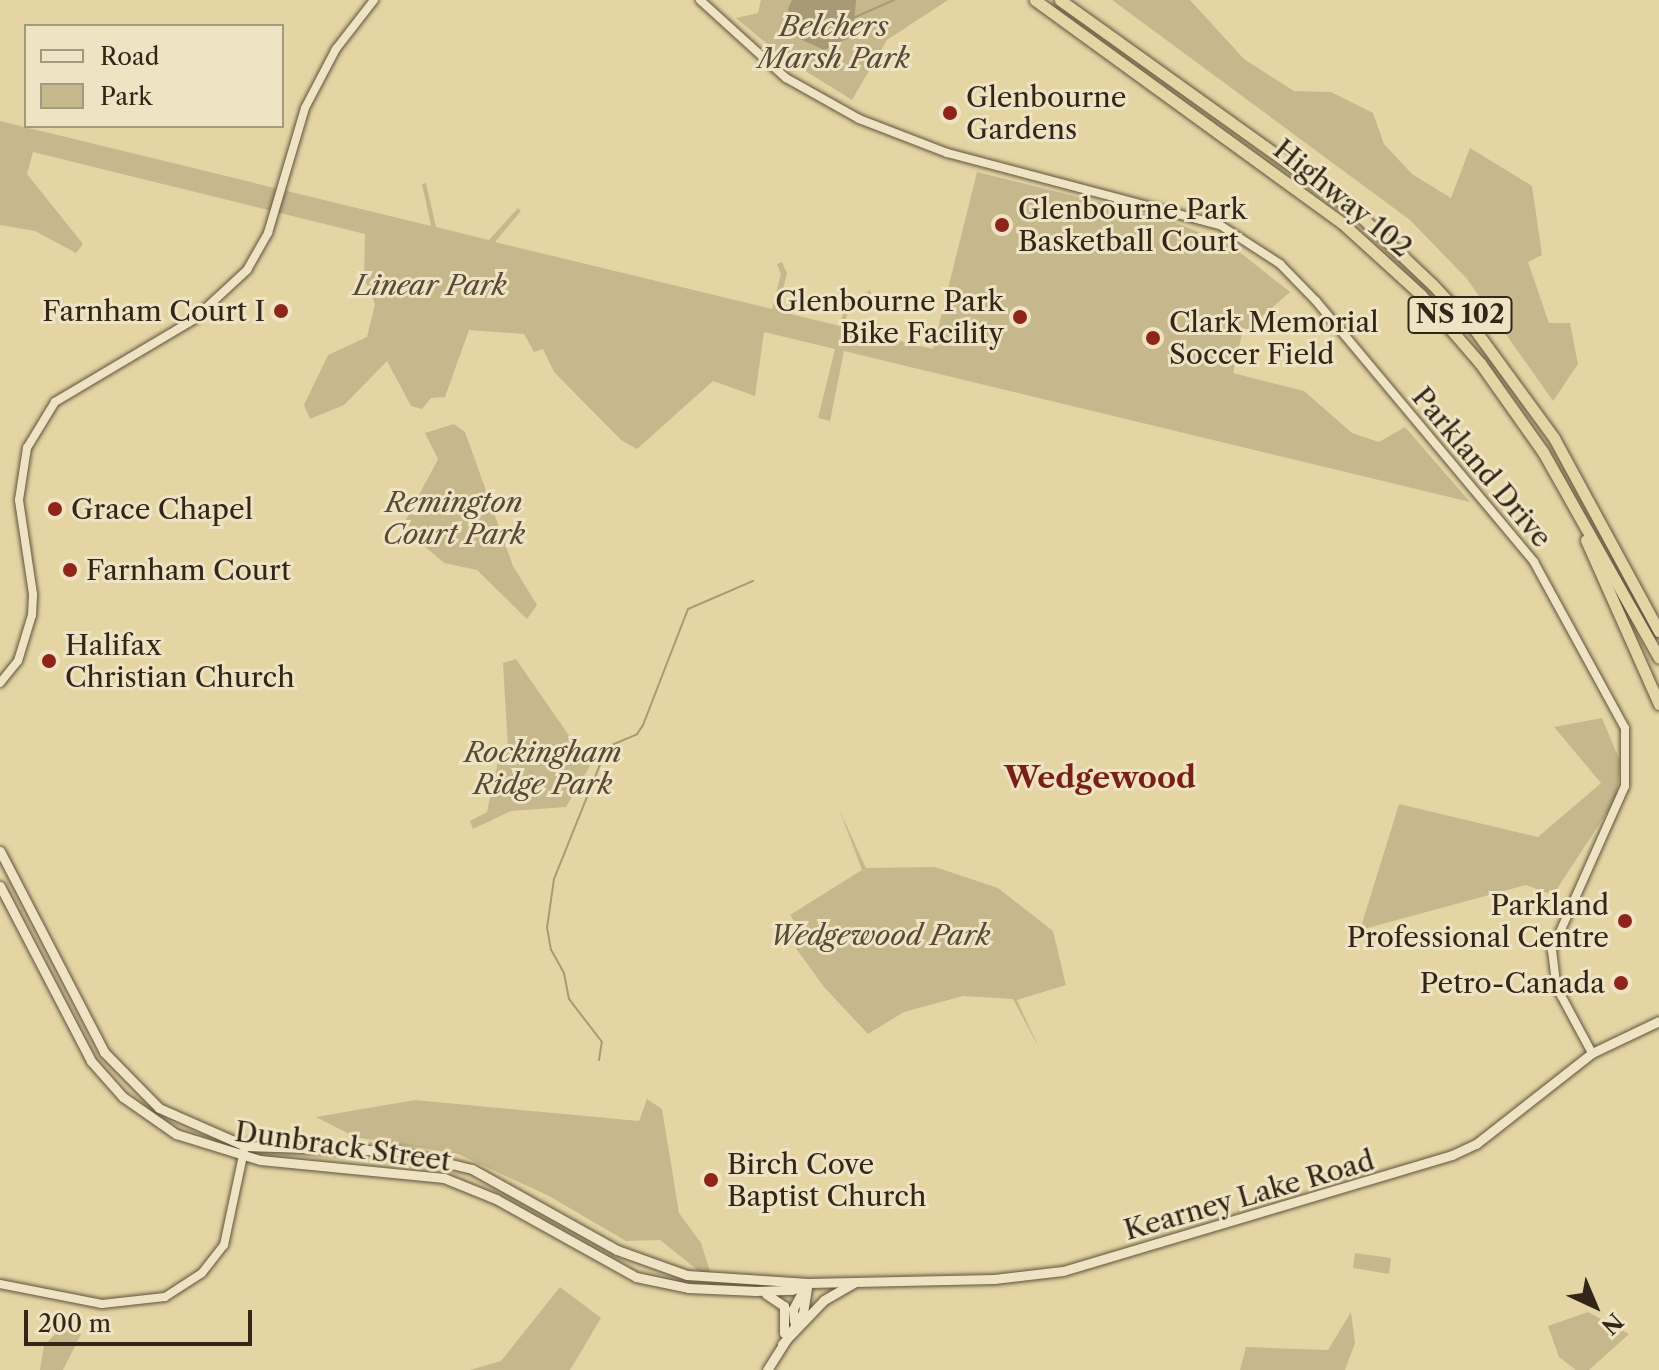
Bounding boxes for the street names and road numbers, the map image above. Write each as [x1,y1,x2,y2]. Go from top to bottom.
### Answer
street label: Highway 102 [1267,132,1419,264]
road number: NS 102 [1406,293,1514,337]
street label: Parkland Drive [1405,380,1559,554]
street label: Dunbrack Street [232,1114,454,1178]
street label: Kearney Lake Road [1120,1143,1378,1247]

